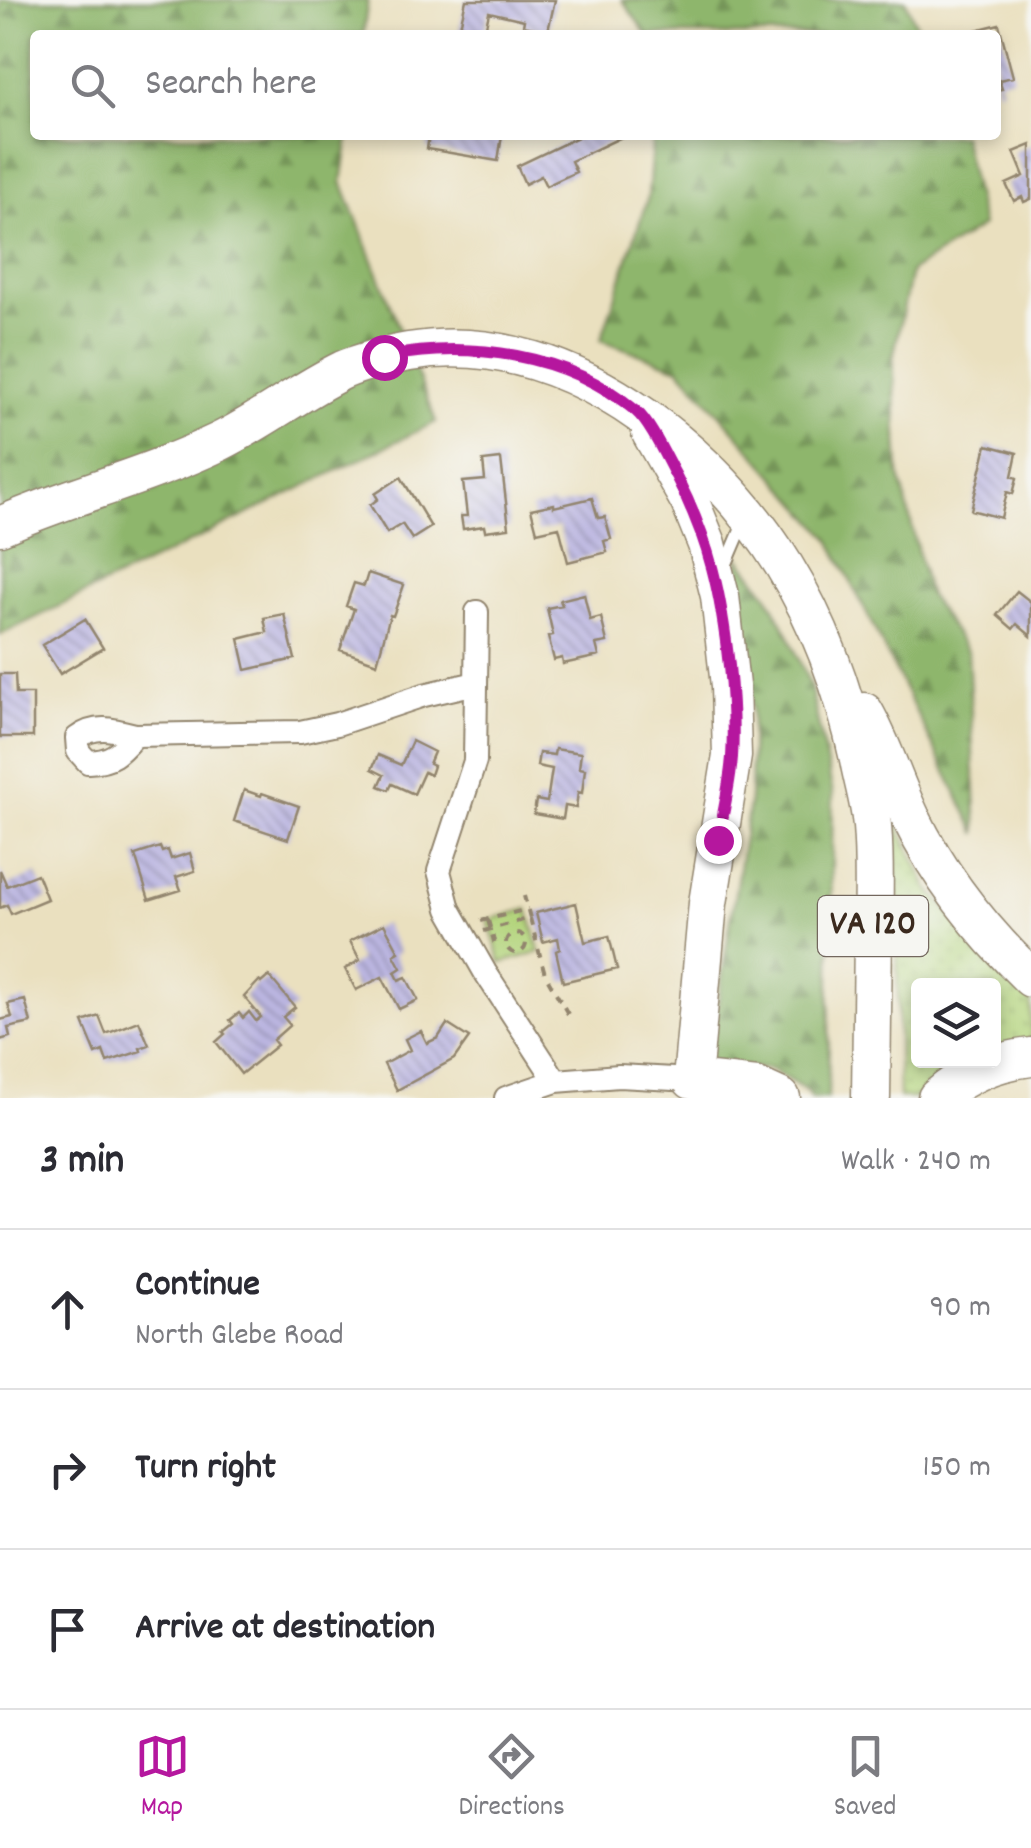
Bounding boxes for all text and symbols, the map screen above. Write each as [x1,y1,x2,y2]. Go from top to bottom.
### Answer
search box [30,30,1001,140]
icon: search [65,58,120,113]
text: Search here [145,58,317,113]
route start [362,335,408,381]
route end [696,818,742,864]
road number: VA 120 [818,896,928,956]
map controls [911,978,1001,1068]
button: layers [911,978,1001,1068]
text: 3 min [40,1133,124,1193]
text: Walk · 240 m [841,1140,991,1186]
text: Continue [135,1259,260,1314]
icon: ahead [40,1282,95,1337]
text: 90 m [930,1286,991,1332]
text: North Glebe Road [135,1314,344,1360]
icon: right [40,1442,95,1497]
text: Turn right [135,1442,276,1497]
text: 150 m [922,1446,991,1492]
icon: arrive [40,1602,95,1657]
text: Arrive at destination [135,1602,435,1657]
tab: Map [135,1729,190,1829]
tab: Directions [459,1729,565,1829]
tab: Saved [834,1729,896,1829]

